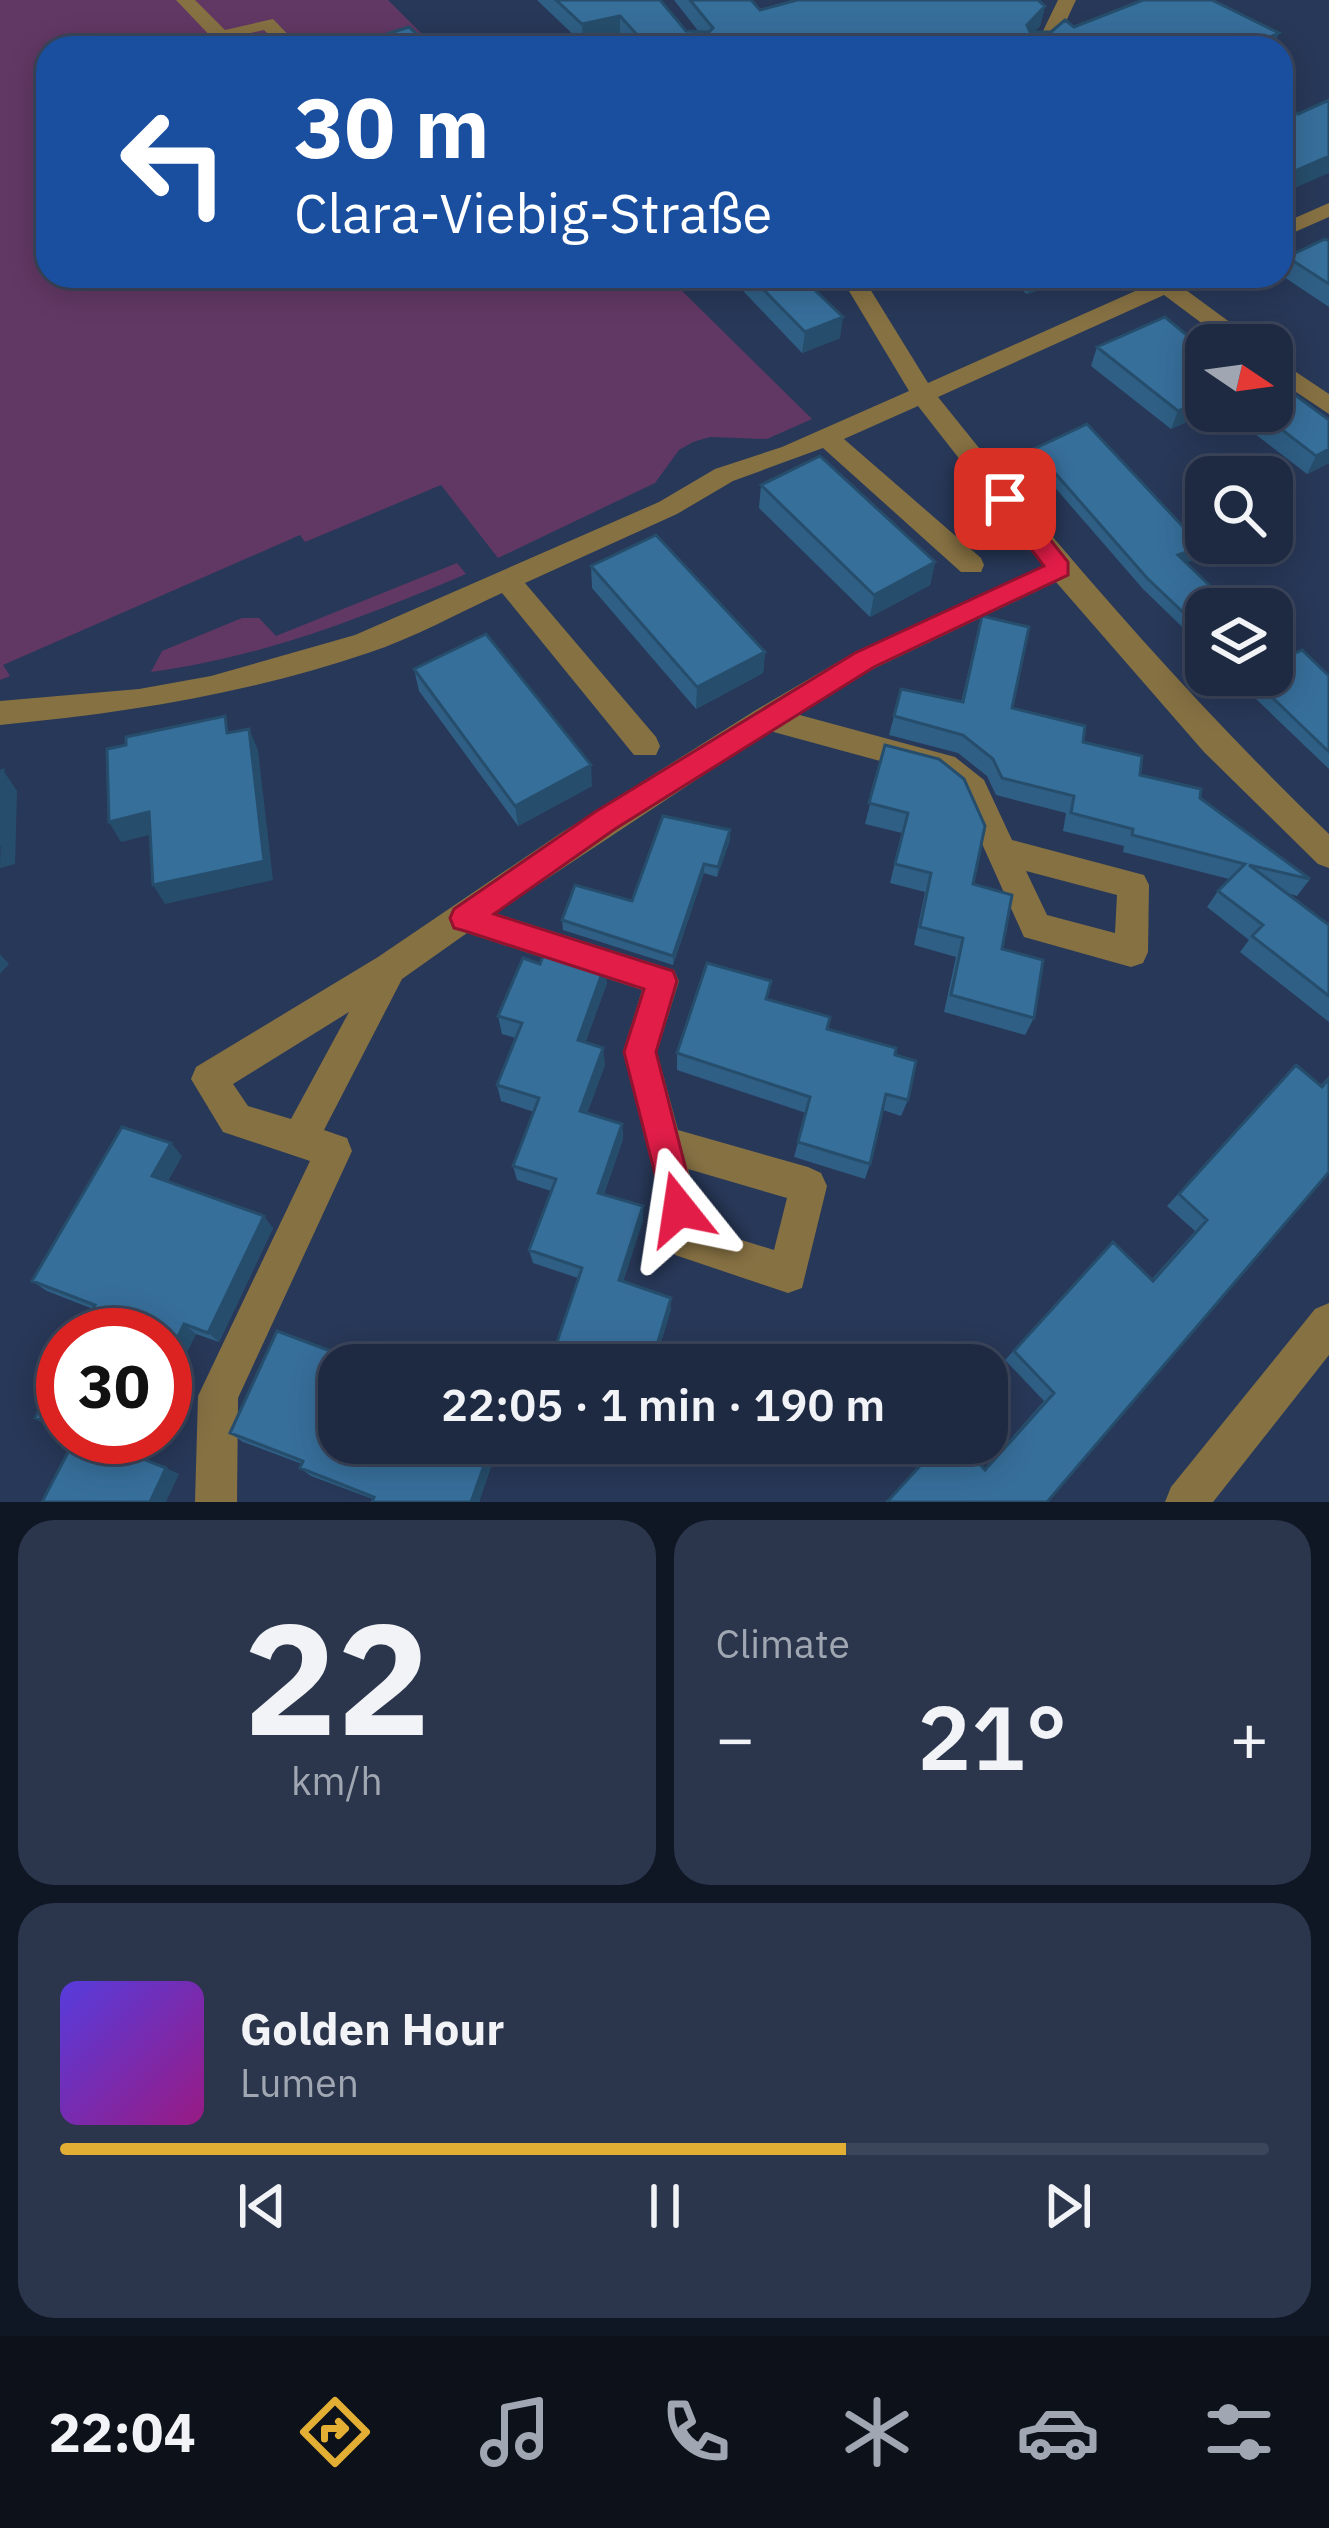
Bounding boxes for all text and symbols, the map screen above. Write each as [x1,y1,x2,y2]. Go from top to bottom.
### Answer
text: 30 m [294,72,490,181]
icon: left [96,84,252,240]
text: Clara-Viebig-Straße [294,178,772,248]
north arrow [1185,324,1293,432]
map controls [1185,324,1293,696]
pin [954,448,1056,550]
button: search [1185,456,1293,564]
icon: arrive [972,466,1038,532]
button: layers [1185,588,1293,696]
position arrow [616,1146,742,1272]
speed limit sign: 30 [36,1308,192,1464]
text: 22:05 · 1 min · 190 m [441,1375,885,1433]
text: 22 [243,1575,430,1778]
text: Climate [716,1618,850,1669]
text: 21° [917,1678,1067,1795]
text: − [716,1694,755,1780]
text: + [1229,1694,1269,1780]
text: km/h [291,1755,383,1806]
text: Golden Hour [240,1999,504,2057]
text: Lumen [240,2057,359,2108]
icon: previous [229,2173,295,2239]
icon: pause [632,2173,698,2239]
icon: next [1035,2173,1101,2239]
icon: directions [293,2390,377,2474]
icon: music [473,2390,557,2474]
icon: phone [654,2390,738,2474]
icon: climate [835,2390,919,2474]
icon: car [1016,2390,1100,2474]
icon: filters [1197,2390,1281,2474]
text: 22:04 [48,2397,196,2467]

